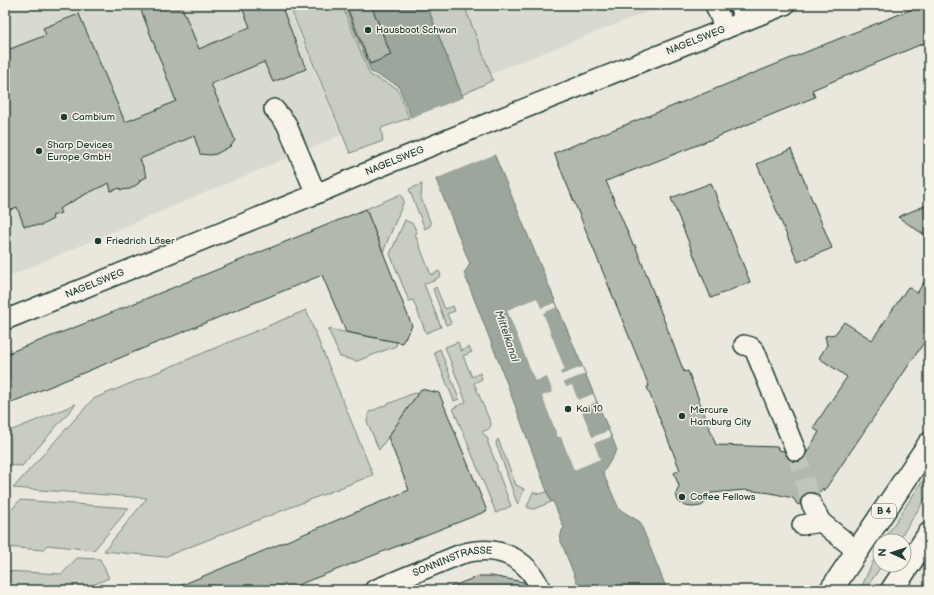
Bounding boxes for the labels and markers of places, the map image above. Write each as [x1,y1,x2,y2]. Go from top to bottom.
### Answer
place label: Hausboot Schwan [376,24,457,36]
marker: Hausboot Schwan [363,25,373,35]
place label: Cambium [72,111,115,123]
marker: Cambium [59,112,69,122]
place label: Sharp Devices Europe GmbH [47,139,113,163]
marker: Sharp Devices Europe GmbH [34,146,44,156]
place label: Friedrich Löser [106,235,175,247]
marker: Friedrich Löser [93,236,103,246]
place label: Kai 10 [576,403,603,415]
marker: Kai 10 [563,404,573,414]
place label: Mercure Hamburg City [690,404,752,428]
marker: Mercure Hamburg City [677,411,687,421]
place label: Coffee Fellows [690,491,756,503]
marker: Coffee Fellows [677,492,687,502]

